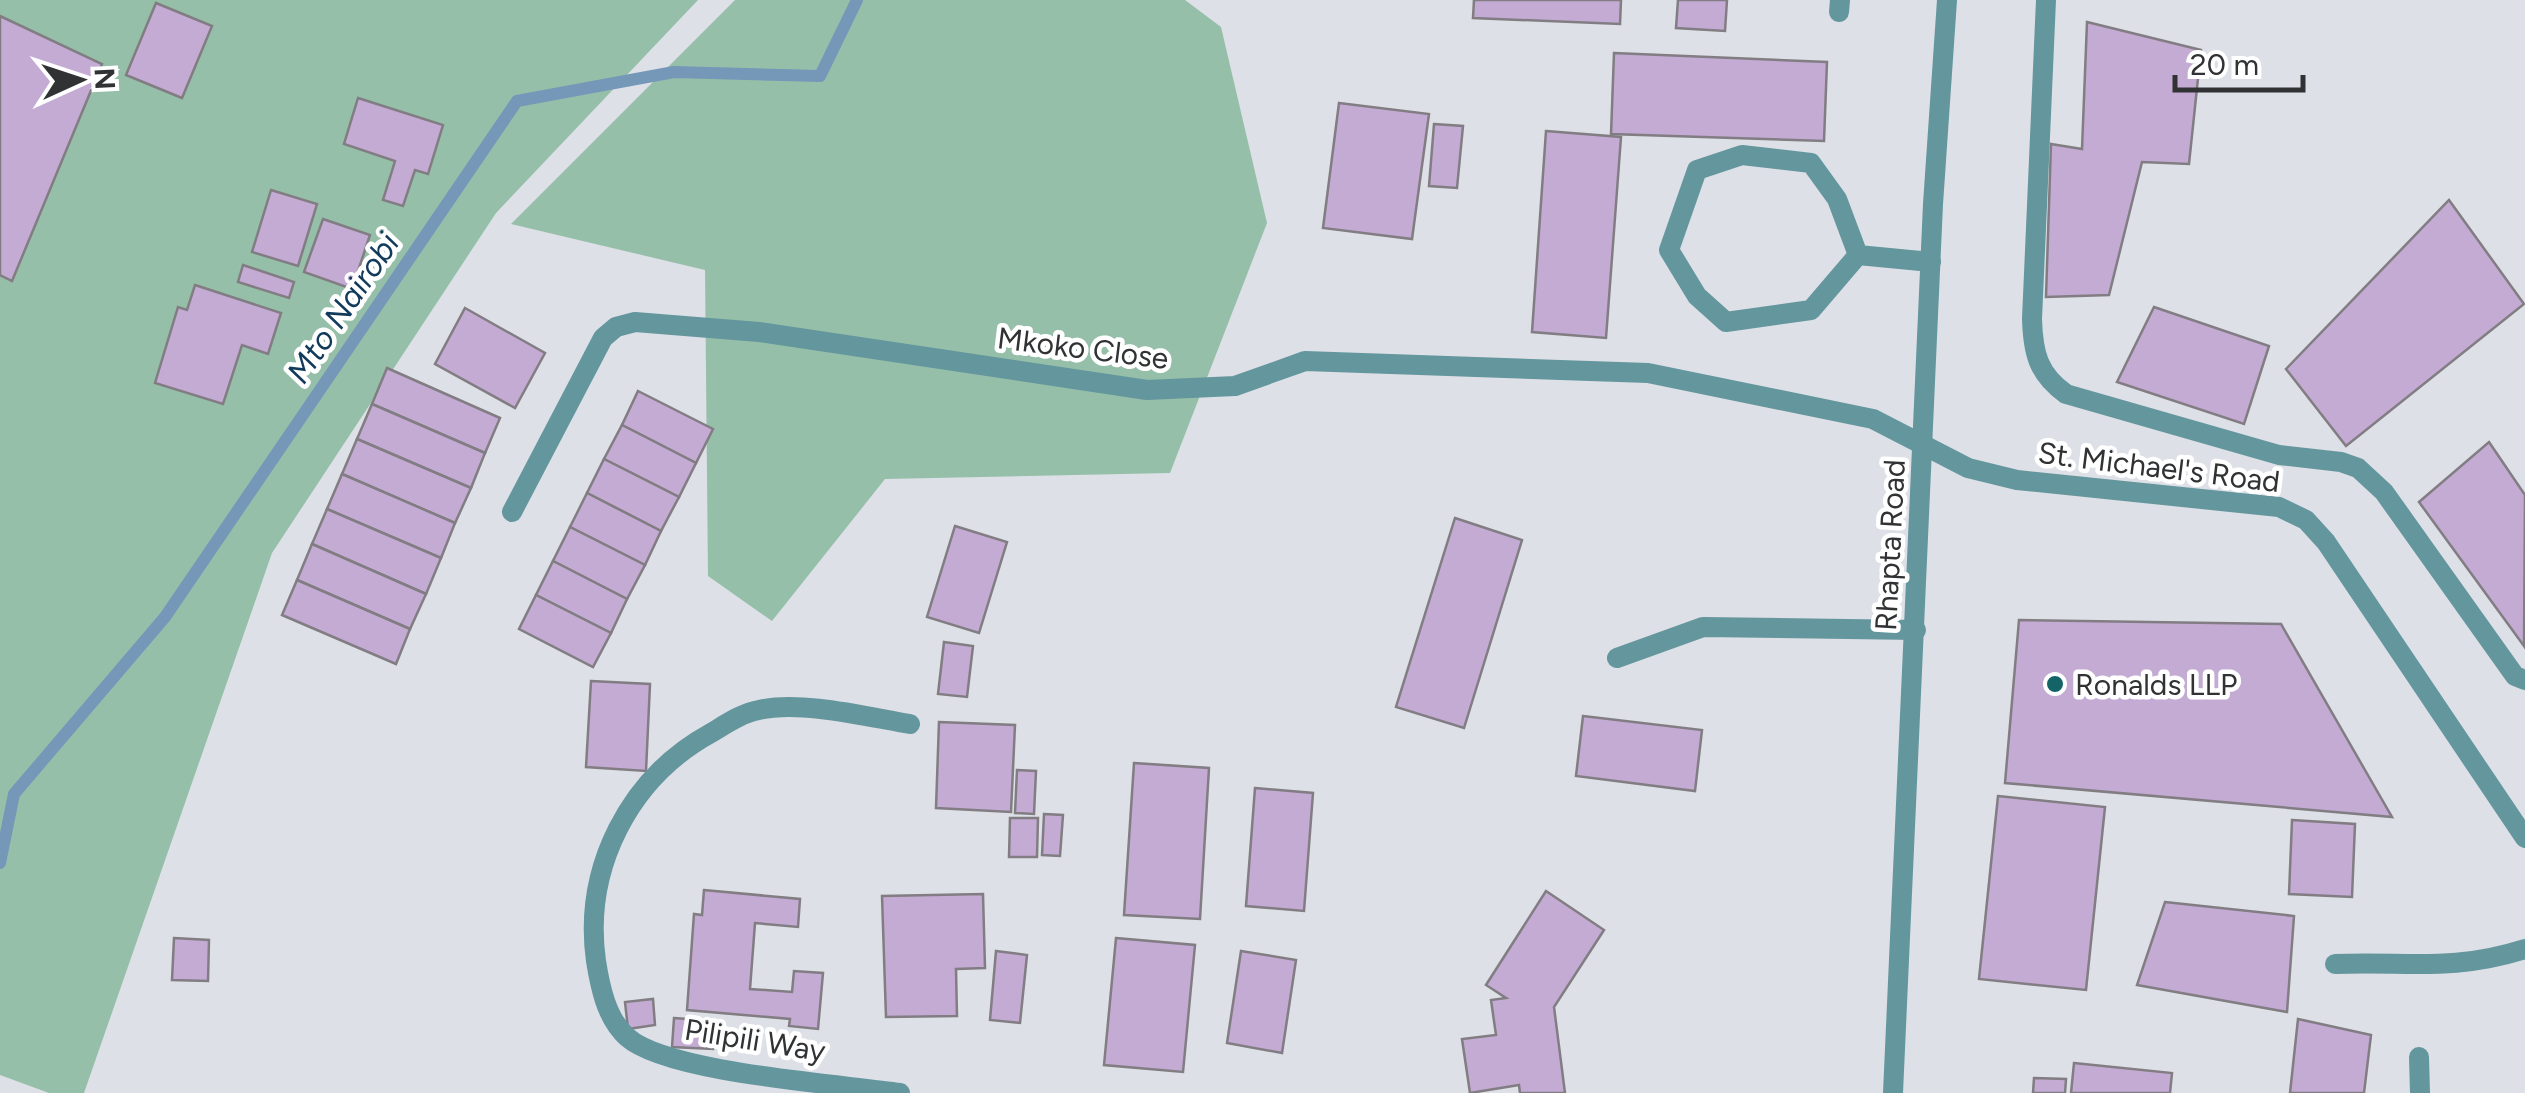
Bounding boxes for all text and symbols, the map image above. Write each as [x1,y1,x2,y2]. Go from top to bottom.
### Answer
north arrow [30,30,130,130]
scale bar [2175,30,2302,92]
text: 20 m [2190,46,2259,83]
text: N [87,67,123,90]
water label: Mto Nairobi [279,225,407,390]
street label: Mkoko Close [995,319,1171,377]
street label: St. Michael's Road [2036,434,2282,500]
street label: Rhapta Road [1867,458,1913,632]
place label: Ronalds LLP [2075,666,2237,703]
marker: Ronalds LLP [2044,673,2066,695]
street label: Pilipili Way [682,1011,828,1069]

